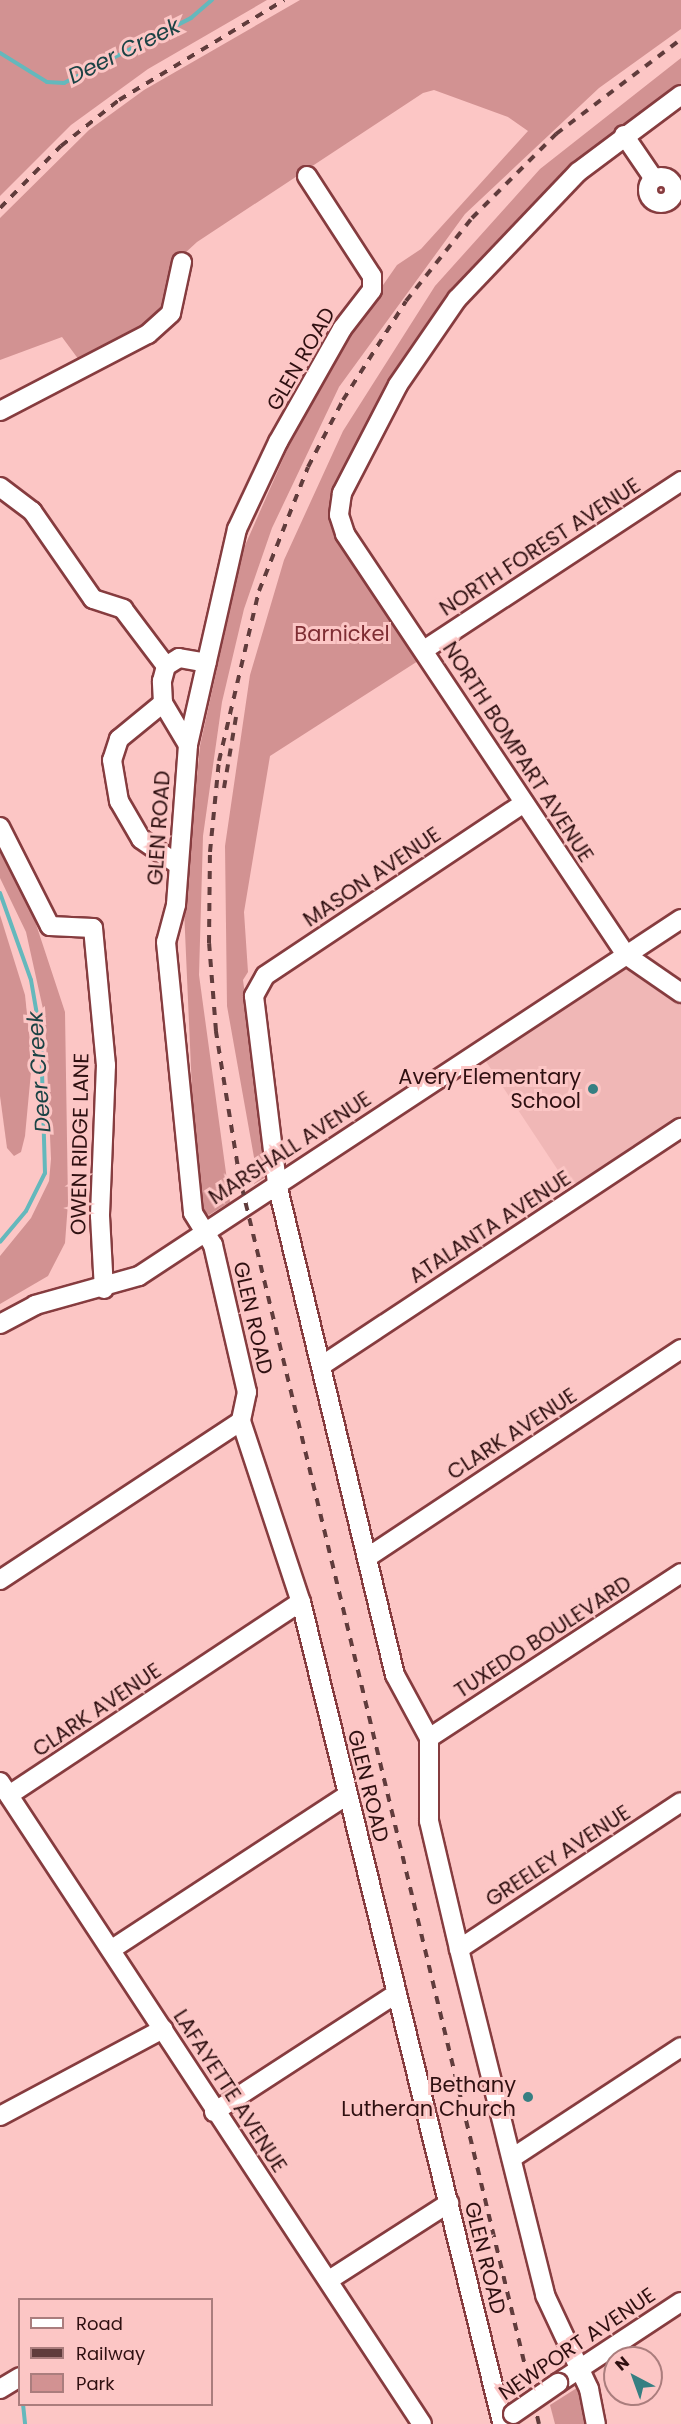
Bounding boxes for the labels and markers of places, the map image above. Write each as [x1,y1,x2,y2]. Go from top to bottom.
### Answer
place label: Avery Elementary School [398,1064,581,1114]
marker: Avery Elementary School [586,1082,600,1096]
place label: Bethany Lutheran Church [341,2072,516,2122]
marker: Bethany Lutheran Church [521,2090,535,2104]

